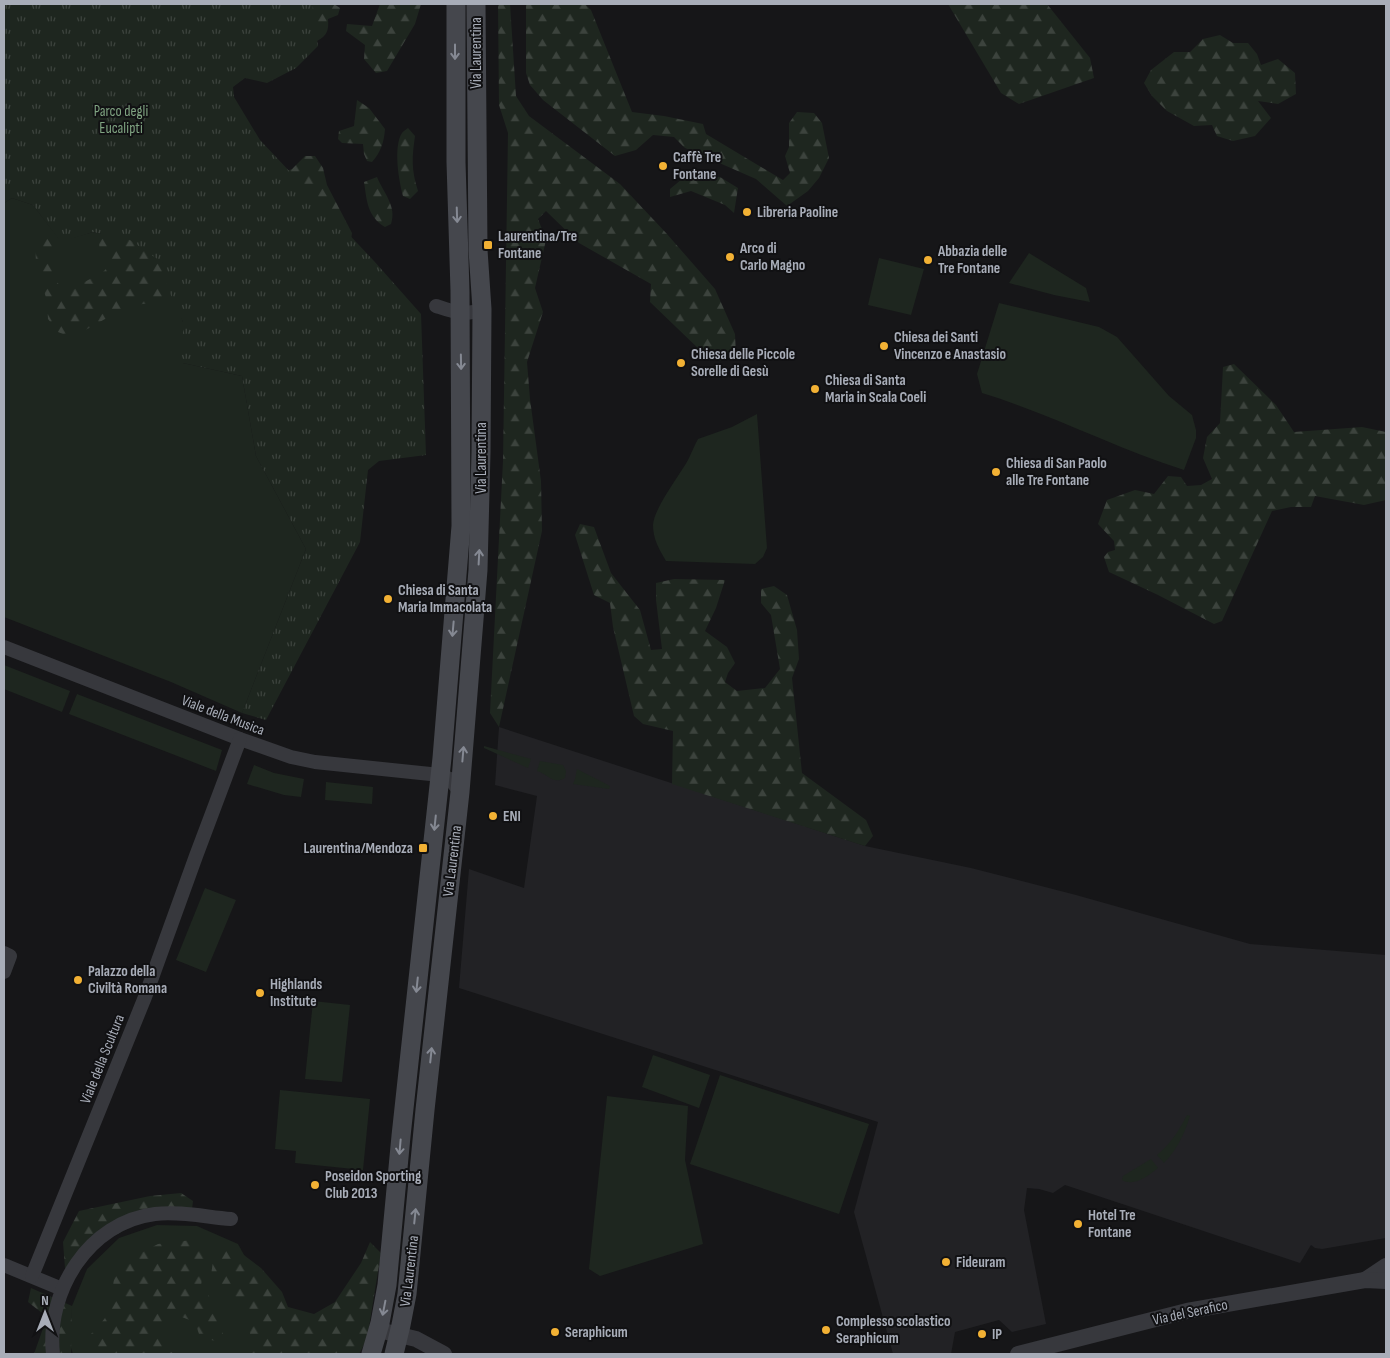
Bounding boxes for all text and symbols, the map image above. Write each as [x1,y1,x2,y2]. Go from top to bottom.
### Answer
street label: Via Laurentina [467,17,486,89]
one-way arrow [450,44,460,60]
park label: Parco degli Eucalipti [94,102,149,138]
place label: Caffè Tre Fontane [673,148,721,184]
marker: Caffè Tre Fontane [657,160,669,172]
place label: Libreria Paoline [757,203,838,222]
marker: Libreria Paoline [741,206,753,218]
one-way arrow [453,207,462,223]
place label: Laurentina/Tre Fontane [498,227,577,263]
marker: Laurentina/Tre Fontane [482,239,494,251]
place label: Arco di Carlo Magno [739,239,805,275]
place label: Abbazia delle Tre Fontane [937,242,1007,278]
marker: Arco di Carlo Magno [724,251,736,263]
marker: Abbazia delle Tre Fontane [922,254,934,266]
place label: Chiesa dei Santi Vincenzo e Anastasio [894,328,1006,364]
marker: Chiesa dei Santi Vincenzo e Anastasio [878,340,890,352]
place label: Chiesa delle Piccole Sorelle di Gesù [691,345,795,381]
one-way arrow [456,353,466,369]
marker: Chiesa delle Piccole Sorelle di Gesù [675,357,687,369]
place label: Chiesa di Santa Maria in Scala Coeli [825,371,926,407]
marker: Chiesa di Santa Maria in Scala Coeli [809,383,821,395]
street label: Via Laurentina [472,422,491,494]
place label: Chiesa di San Paolo alle Tre Fontane [1006,454,1107,490]
marker: Chiesa di San Paolo alle Tre Fontane [990,466,1002,478]
one-way arrow [474,549,483,565]
place label: Chiesa di Santa Maria Immacolata [398,581,492,617]
marker: Chiesa di Santa Maria Immacolata [382,593,394,605]
one-way arrow [448,621,458,637]
street label: Viale della Musica [179,691,267,740]
one-way arrow [458,746,468,762]
place label: ENI [503,807,521,826]
marker: ENI [487,810,499,822]
one-way arrow [430,815,440,831]
street label: Via Laurentina [439,824,466,898]
place label: Laurentina/Mendoza [303,839,413,858]
marker: Laurentina/Mendoza [417,842,429,854]
place label: Palazzo della Civiltà Romana [88,962,167,998]
marker: Palazzo della Civiltà Romana [72,974,84,986]
place label: Highlands Institute [270,975,322,1011]
one-way arrow [412,977,422,993]
marker: Highlands Institute [254,987,266,999]
street label: Viale della Scultura [76,1012,129,1107]
one-way arrow [426,1047,436,1063]
one-way arrow [395,1138,405,1154]
place label: Poseidon Sporting Club 2013 [325,1167,422,1203]
marker: Poseidon Sporting Club 2013 [309,1179,321,1191]
place label: Hotel Tre Fontane [1088,1206,1136,1242]
one-way arrow [410,1209,420,1225]
marker: Hotel Tre Fontane [1072,1218,1084,1230]
street label: Via Laurentina [396,1234,423,1308]
place label: Fideuram [956,1253,1005,1272]
marker: Fideuram [940,1256,952,1268]
north arrow [20,1288,70,1338]
text: N [41,1292,49,1309]
street label: Via del Serafico [1151,1295,1229,1330]
one-way arrow [378,1300,388,1316]
place label: Complesso scolastico Seraphicum [836,1312,951,1348]
place label: Seraphicum [565,1323,628,1342]
marker: Complesso scolastico Seraphicum [820,1324,832,1336]
place label: IP [992,1325,1002,1344]
marker: Seraphicum [549,1326,561,1338]
marker: IP [976,1328,988,1340]

